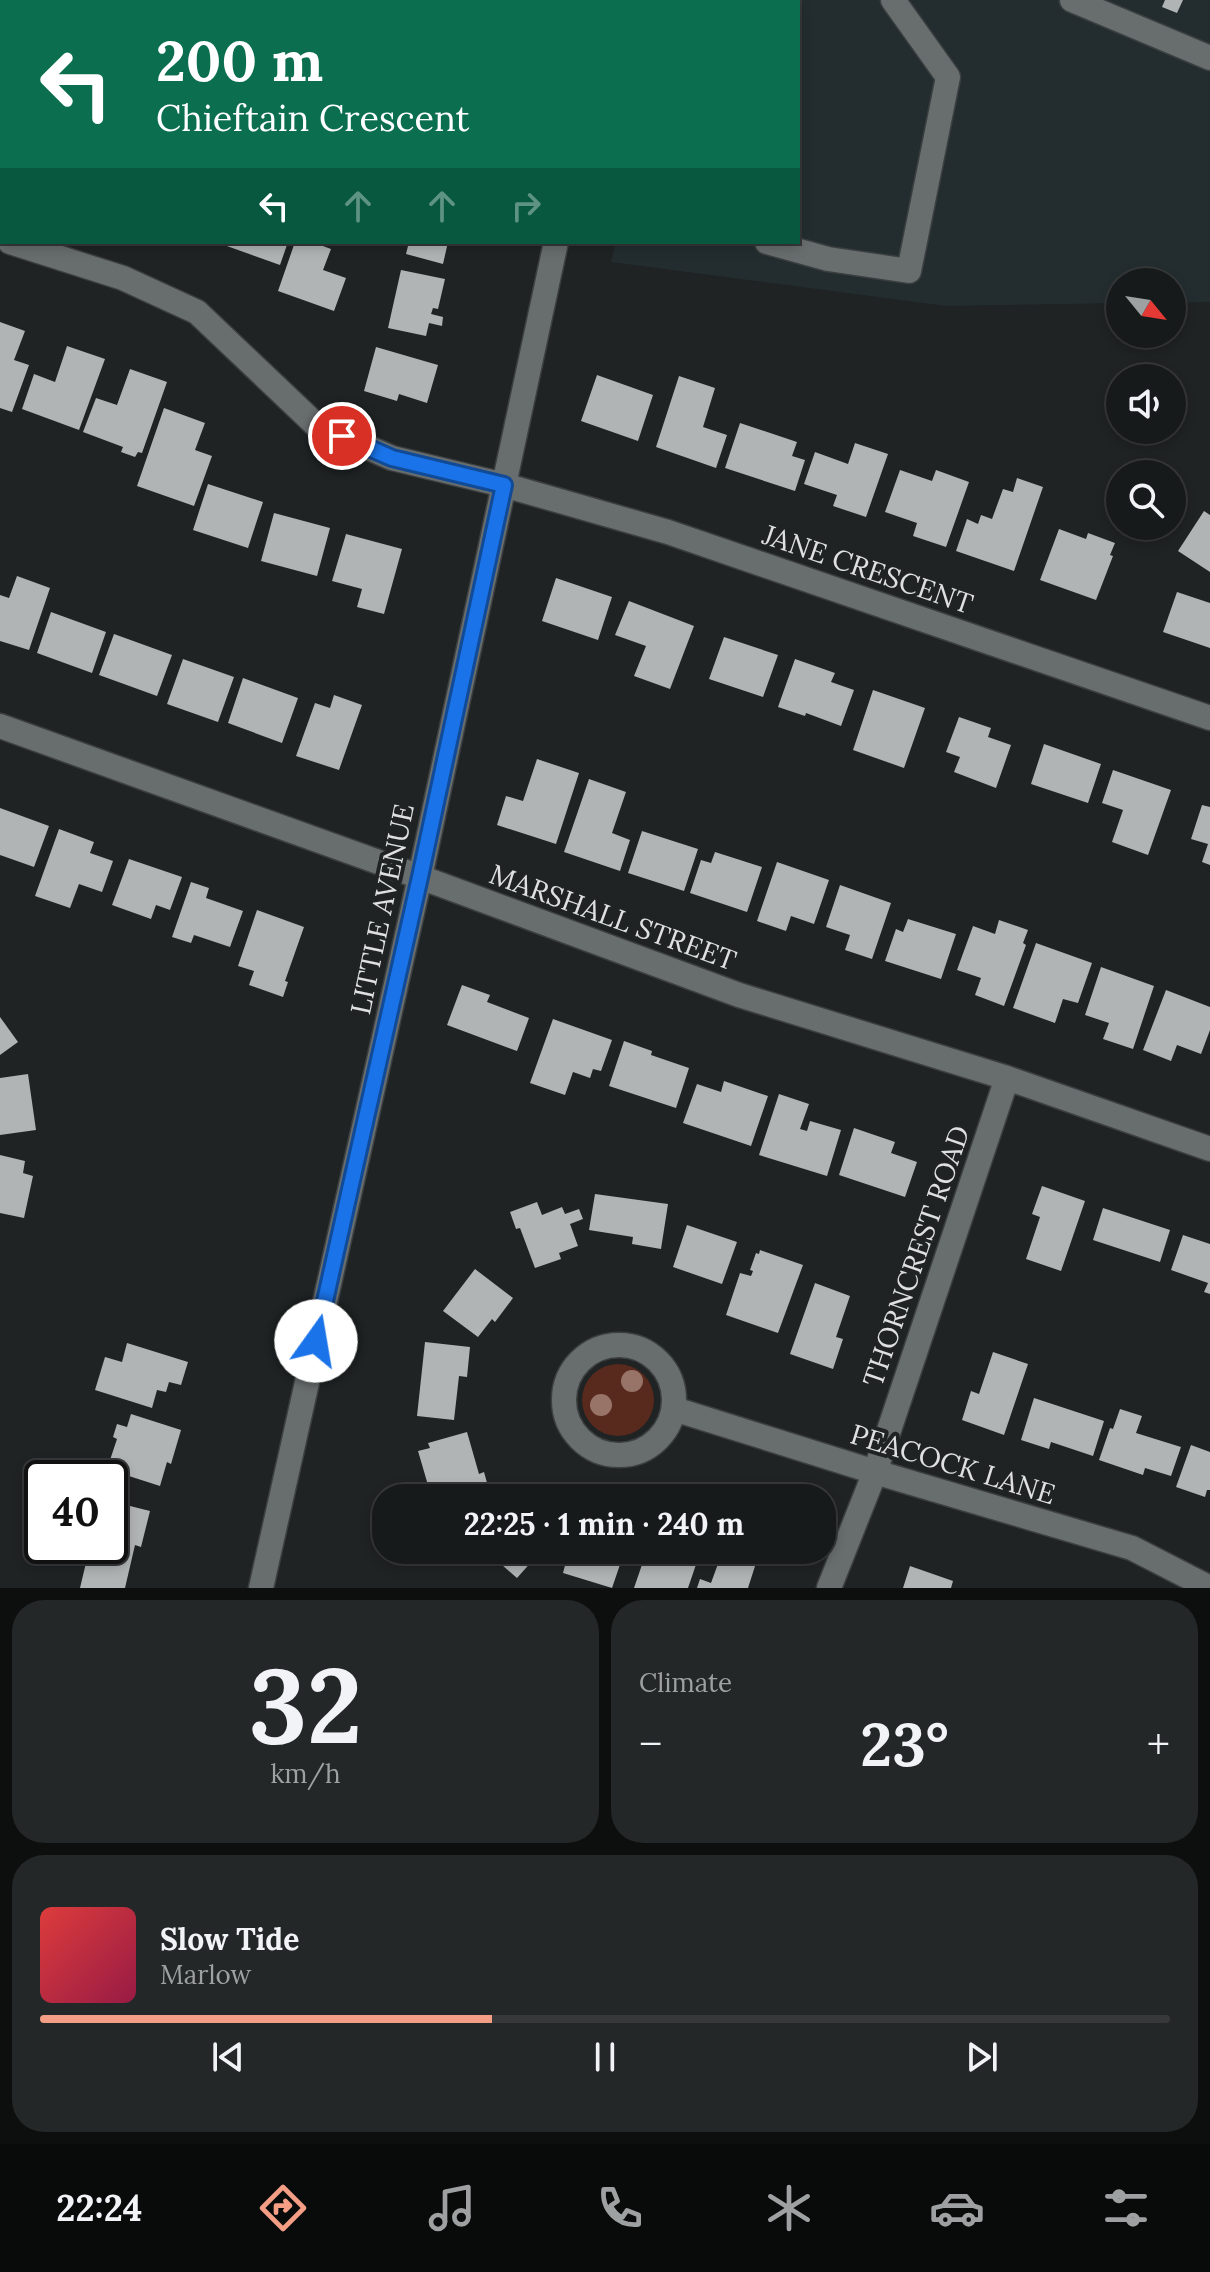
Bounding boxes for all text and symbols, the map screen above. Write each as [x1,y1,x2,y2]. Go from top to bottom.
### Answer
text: 200 m [156,25,323,96]
icon: left [24,32,128,136]
text: Chieftain Crescent [156,95,470,141]
icon: left [252,184,296,228]
icon: ahead [336,184,380,228]
icon: ahead [420,184,464,228]
icon: right [504,184,548,228]
north arrow [1106,268,1186,348]
map controls [1106,268,1186,540]
button: sound [1106,364,1186,444]
pin [308,402,376,470]
icon: arrive [320,414,364,458]
button: search [1106,460,1186,540]
street label: JANE CRESCENT [757,516,978,622]
street label: LITTLE AVENUE [342,800,422,1018]
street label: MARSHALL STREET [485,856,741,978]
street label: THORNCREST ROAD [854,1121,978,1391]
position arrow [274,1299,358,1383]
street label: PEACOCK LANE [846,1416,1060,1512]
speed limit sign: 40 [24,1460,128,1564]
text: 22:25 · 1 min · 240 m [464,1505,744,1543]
text: 32 [249,1638,362,1771]
text: Climate [639,1666,732,1699]
text: 23° [860,1706,949,1782]
text: − [639,1716,662,1772]
text: + [1147,1716,1170,1772]
text: km/h [270,1757,341,1790]
text: Slow Tide [160,1920,299,1958]
text: Marlow [160,1958,251,1991]
icon: previous [206,2035,250,2079]
icon: pause [583,2035,627,2079]
icon: next [960,2035,1004,2079]
icon: directions [255,2180,311,2236]
icon: music [424,2180,480,2236]
icon: phone [592,2180,648,2236]
icon: climate [761,2180,817,2236]
icon: car [929,2180,985,2236]
icon: filters [1098,2180,1154,2236]
text: 22:24 [56,2185,143,2231]

